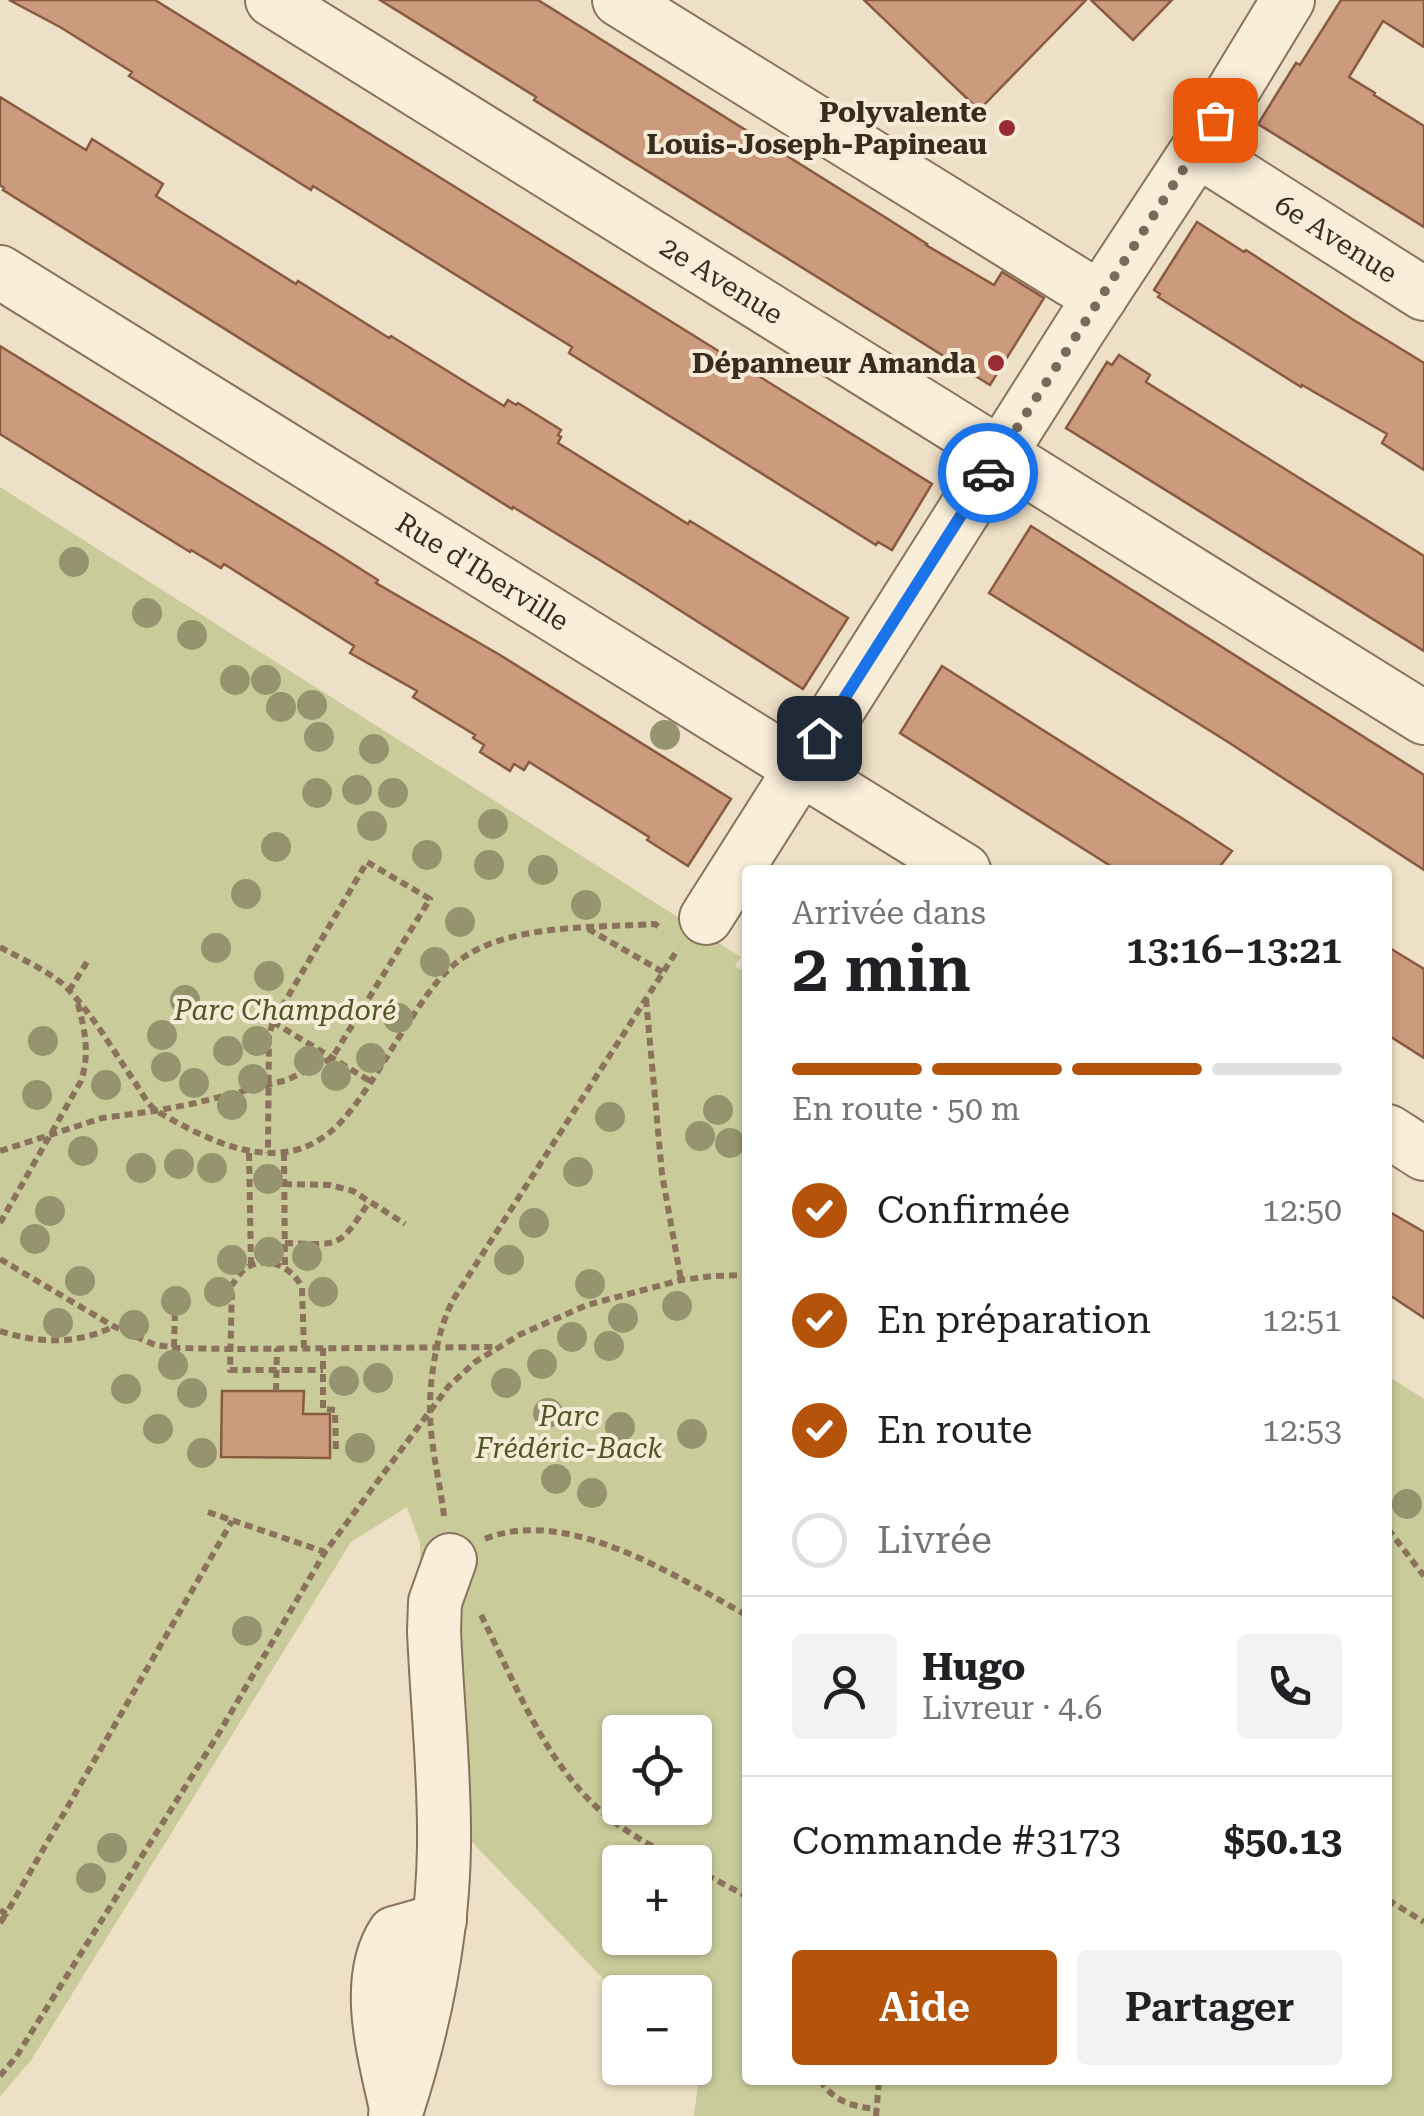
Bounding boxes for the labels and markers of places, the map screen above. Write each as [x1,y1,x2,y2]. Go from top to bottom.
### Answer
pin [1173,78,1258,163]
place label: Polyvalente Louis-Joseph-Papineau [647,96,987,161]
marker: Polyvalente Louis-Joseph-Papineau [996,117,1018,139]
place label: Dépanneur Amanda [692,347,977,380]
marker: Dépanneur Amanda [985,352,1007,374]
pin [777,696,862,781]

